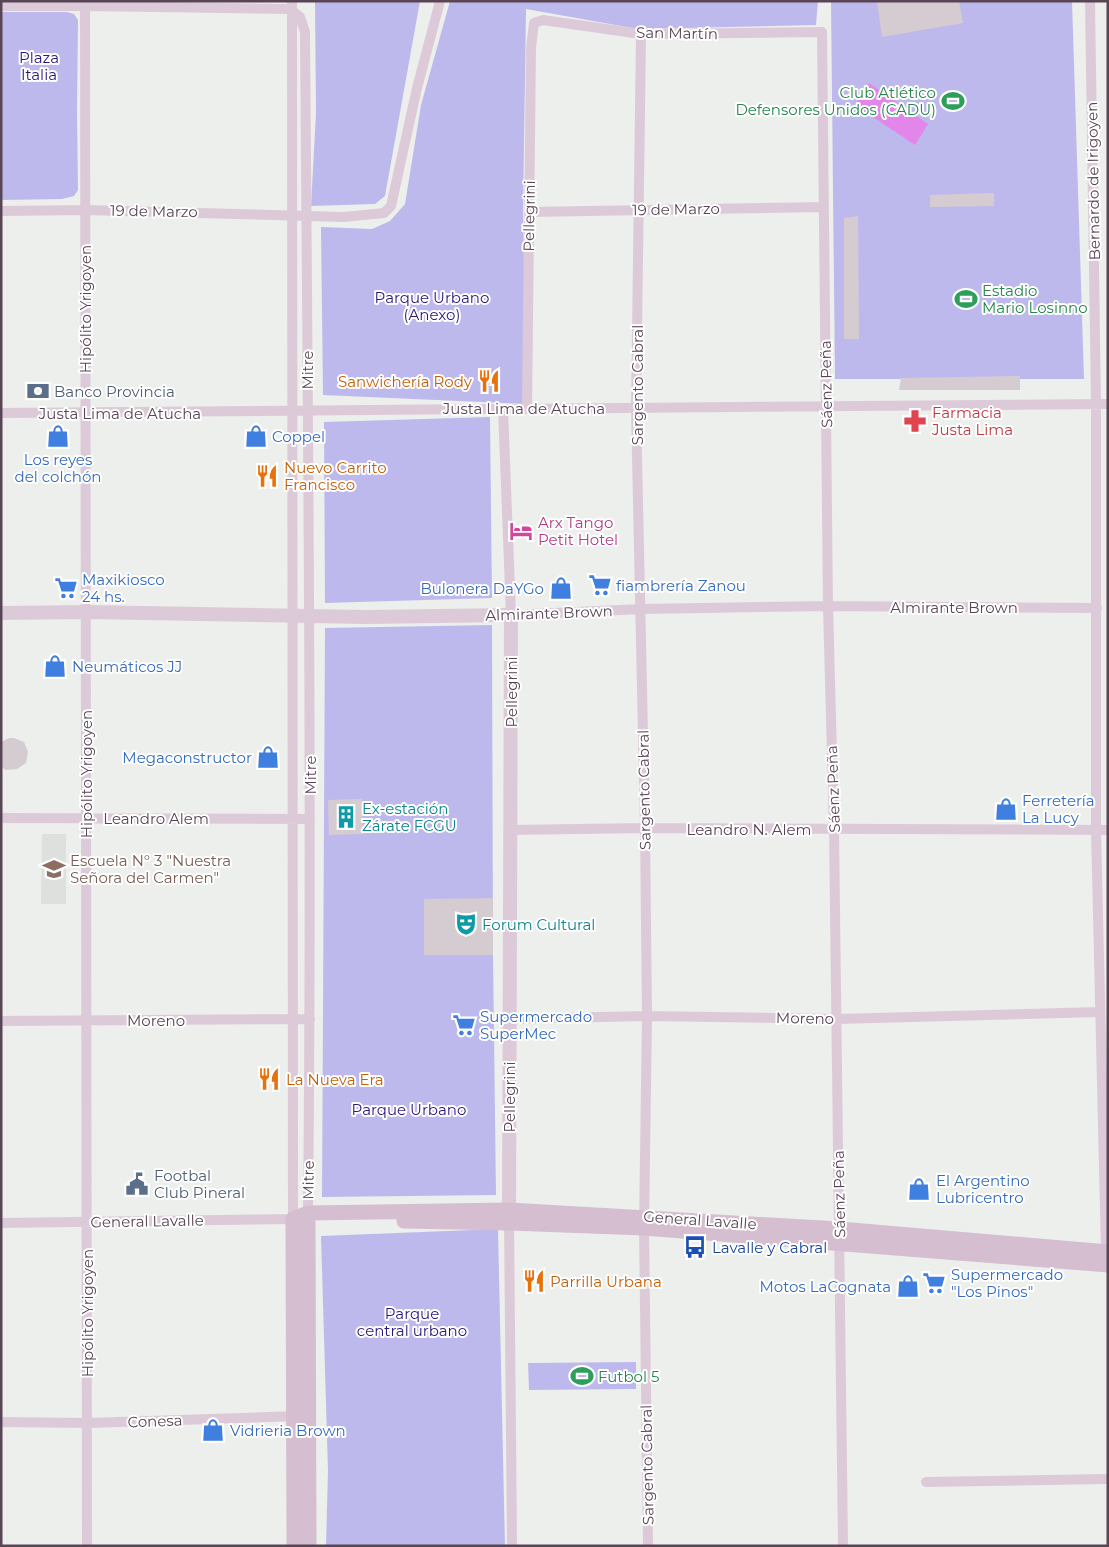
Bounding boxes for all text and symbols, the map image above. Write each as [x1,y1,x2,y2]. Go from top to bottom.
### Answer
street label: San Martín [636,23,718,43]
park label: Plaza Italia [19,48,59,84]
place label: Club Atlético Defensores Unidos (CADU) [735,83,936,119]
sports icon: Club Atlético Defensores Unidos (CADU) [940,88,966,114]
street label: Bernardo de Irigoyen [1082,101,1104,261]
street label: Pellegrini [519,180,539,252]
street label: 19 de Marzo [632,199,720,219]
street label: 19 de Marzo [110,201,198,221]
street label: Hipólito Yrigoyen [76,245,95,373]
place label: Estadio Mario Losinno [982,281,1088,317]
sports icon: Estadio Mario Losinno [953,286,979,312]
park label: Parque Urbano (Anexo) [375,288,489,324]
street label: Sargento Cabral [628,325,647,445]
street label: Sáenz Peña [816,340,836,428]
street label: Mitre [298,350,317,390]
restaurant icon: Sanwichería Rody [476,368,502,394]
place label: Sanwichería Rody [338,372,473,391]
bank icon: Banco Provincia [25,378,51,404]
place label: Banco Provincia [54,382,175,401]
street label: Justa Lima de Atucha [442,399,605,418]
place label: Farmacia Justa Lima [931,403,1013,439]
street label: Justa Lima de Atucha [38,404,201,423]
pharmacy icon: Farmacia Justa Lima [902,408,928,434]
shop icon: Los reyes del colchón [45,423,71,449]
shop icon: Coppel [243,423,269,449]
place label: Coppel [272,427,325,446]
place label: Los reyes del colchón [15,450,101,486]
place label: Nuevo Carrito Francisco [284,458,387,494]
restaurant icon: Nuevo Carrito Francisco [254,463,280,489]
place label: Arx Tango Petit Hotel [538,513,618,549]
hotel icon: Arx Tango Petit Hotel [508,518,534,544]
place label: Maxikiosco 24 hs. [82,570,165,606]
supermarket icon: fiambrería Zanou [587,572,613,598]
supermarket icon: Maxikiosco 24 hs. [53,575,79,601]
shop icon: Bulonera DaYGo [548,575,574,601]
place label: fiambrería Zanou [616,576,746,595]
place label: Bulonera DaYGo [420,579,544,598]
street label: Almirante Brown [890,598,1018,617]
street label: Almirante Brown [485,601,613,625]
shop icon: Neumáticos JJ [42,653,68,679]
street label: Pellegrini [502,656,521,728]
place label: Neumáticos JJ [72,657,182,676]
street label: Hipólito Yrigoyen [77,710,96,838]
street label: Sargento Cabral [633,730,655,850]
shop icon: Megaconstructor [255,744,281,770]
street label: Sáenz Peña [822,745,844,833]
place label: Megaconstructor [122,748,252,767]
street label: Mitre [301,755,320,795]
place label: Ferretería La Lucy [1022,791,1095,827]
shop icon: Ferretería La Lucy [993,796,1019,822]
place label: Ex-estación Zárate FCGU [362,799,457,835]
building icon: Ex-estación Zárate FCGU [333,804,359,830]
street label: Leandro Alem [103,809,209,828]
street label: Leandro N. Alem [687,820,811,839]
place label: Escuela N° 3 "Nuestra Señora del Carmen" [70,851,231,887]
school or university icon: Escuela N° 3 "Nuestra Señora del Carmen" [41,856,67,882]
theatre icon: Forum Cultural [453,911,479,937]
place label: Forum Cultural [482,915,595,934]
place label: Supermercado SuperMec [480,1007,592,1043]
street label: Moreno [776,1008,834,1028]
street label: Moreno [127,1011,185,1030]
supermarket icon: Supermercado SuperMec [451,1012,477,1038]
street label: Pellegrini [500,1061,519,1133]
restaurant icon: La Nueva Era [256,1066,282,1092]
place label: La Nueva Era [286,1070,384,1089]
park label: Parque Urbano [352,1100,466,1119]
street label: Sáenz Peña [829,1150,849,1238]
street label: Mitre [298,1160,318,1200]
place label: Footbal Club Pineral [154,1166,245,1202]
public building icon: Footbal Club Pineral [124,1171,150,1197]
place label: El Argentino Lubricentro [936,1171,1030,1207]
shop icon: El Argentino Lubricentro [906,1176,932,1202]
street label: General Lavalle [643,1207,757,1233]
street label: General Lavalle [90,1211,204,1231]
bus stop icon: Lavalle y Cabral [682,1234,708,1260]
place label: Lavalle y Cabral [712,1238,827,1257]
street label: Hipólito Yrigoyen [78,1249,97,1377]
place label: Supermercado "Los Pinos" [951,1265,1063,1301]
restaurant icon: Parrilla Urbana [521,1268,547,1294]
supermarket icon: Supermercado "Los Pinos" [921,1270,947,1296]
place label: Parrilla Urbana [550,1272,662,1291]
shop icon: Motos LaCognata [895,1273,921,1299]
place label: Motos LaCognata [760,1277,891,1296]
park label: Parque central urbano [357,1304,467,1340]
sports icon: Futbol 5 [569,1363,595,1389]
place label: Futbol 5 [598,1367,659,1386]
street label: Sargento Cabral [636,1405,658,1525]
street label: Conesa [127,1411,183,1431]
shop icon: Vidrieria Brown [200,1417,226,1443]
place label: Vidrieria Brown [230,1421,346,1440]

